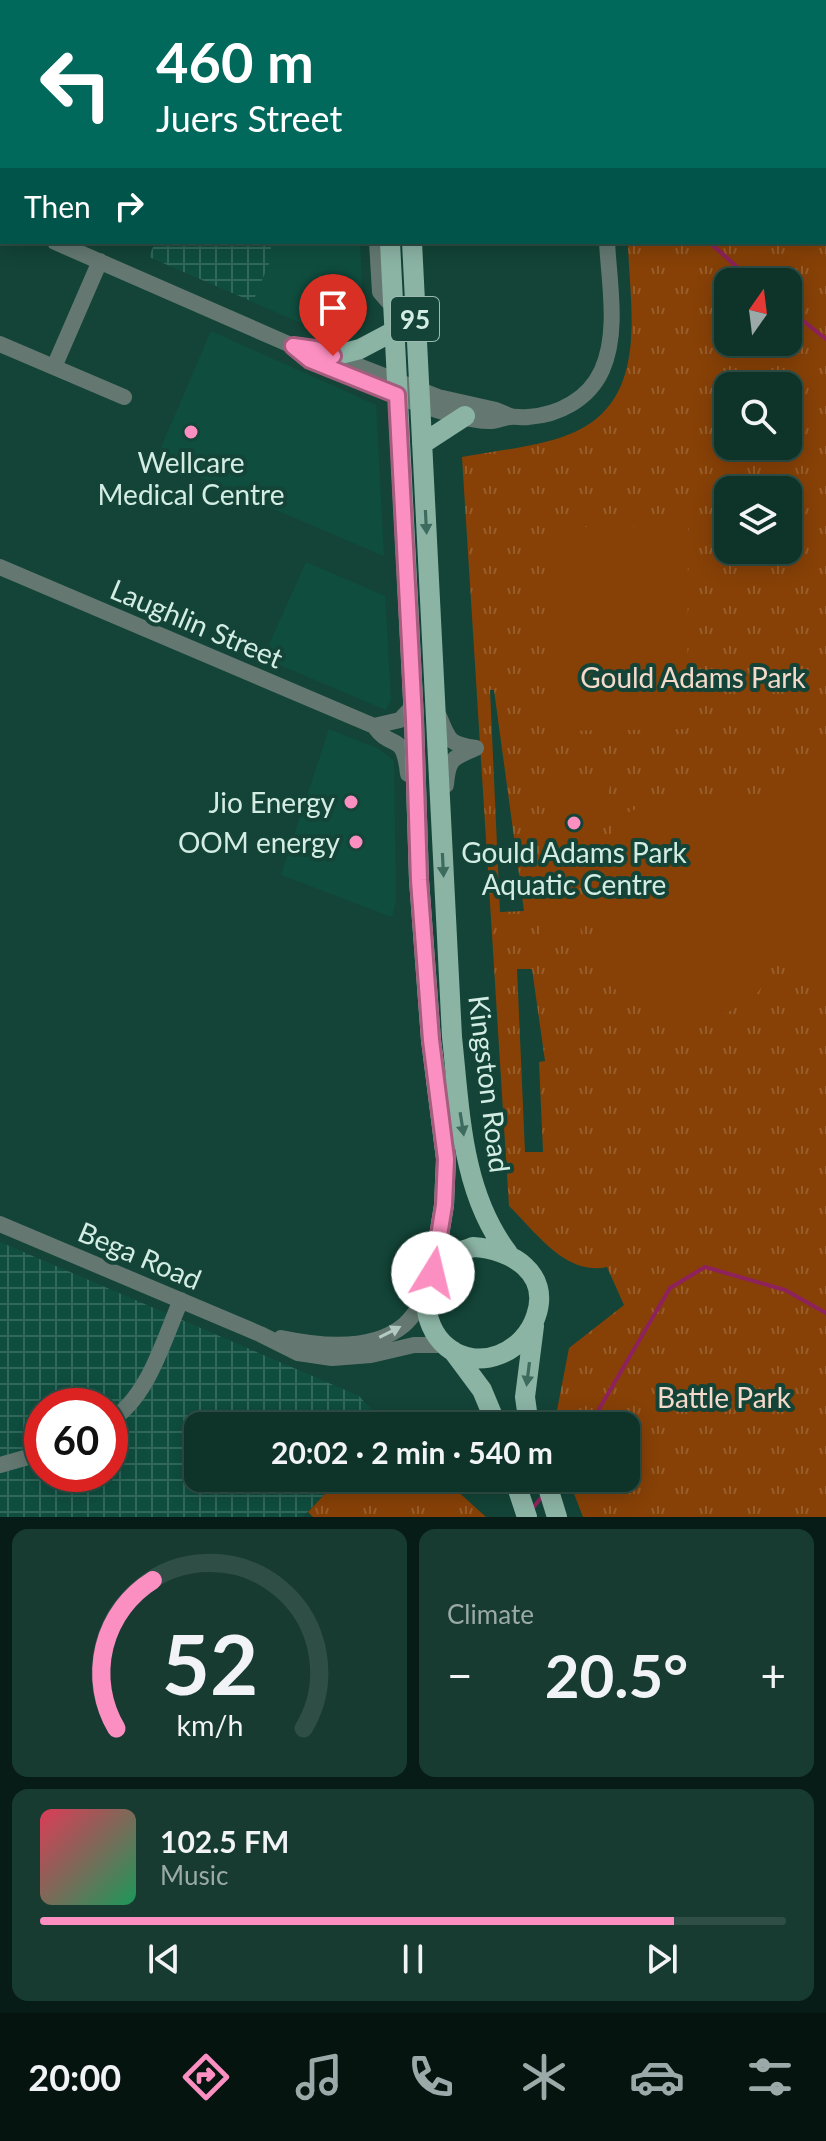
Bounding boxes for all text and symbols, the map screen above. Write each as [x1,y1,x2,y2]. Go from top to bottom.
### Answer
text: 460 m [156,28,314,95]
icon: left [24,32,128,136]
text: Juers Street [156,96,342,140]
icon: right [107,184,151,228]
text: Then [24,188,91,224]
north arrow [714,268,802,356]
map controls [714,268,802,564]
pin [299,274,367,356]
icon: arrive [311,286,355,330]
road number: 95 [391,297,439,341]
button: search [714,372,802,460]
marker: Wellcare Medical Centre [182,423,200,441]
place label: Wellcare Medical Centre [98,445,284,511]
button: layers [714,476,802,564]
one-way arrow [420,510,433,535]
street label: Laughlin Street [106,571,288,675]
park label: Gould Adams Park [580,660,807,694]
place label: Jio Energy [209,785,336,819]
marker: Jio Energy [342,793,360,811]
marker: Gould Adams Park Aquatic Centre [565,814,583,832]
place label: OOM energy [178,825,341,859]
marker: OOM energy [347,833,365,851]
place label: Gould Adams Park Aquatic Centre [461,835,688,901]
one-way arrow [437,853,450,878]
street label: Kingston Road [462,993,518,1175]
one-way arrow [456,1112,469,1137]
street label: Bega Road [73,1214,207,1296]
position arrow [391,1231,475,1315]
one-way arrow [379,1326,402,1339]
one-way arrow [521,1362,534,1387]
park label: Battle Park [657,1380,792,1414]
speed limit sign: 60 [24,1388,128,1492]
text: 20:02 · 2 min · 540 m [271,1434,553,1470]
text: Climate [447,1598,534,1630]
text: 52 [161,1613,258,1713]
text: 20.5° [545,1639,688,1711]
text: − [447,1649,473,1701]
text: + [760,1649,786,1701]
text: km/h [176,1708,243,1742]
text: 102.5 FM [160,1823,289,1859]
text: Music [160,1859,228,1891]
icon: previous [142,1937,186,1981]
icon: pause [391,1937,435,1981]
icon: next [640,1937,684,1981]
icon: directions [178,2049,234,2105]
icon: music [291,2049,347,2105]
icon: phone [403,2049,459,2105]
icon: climate [516,2049,572,2105]
icon: car [629,2049,685,2105]
icon: filters [742,2049,798,2105]
text: 20:00 [28,2055,121,2099]

